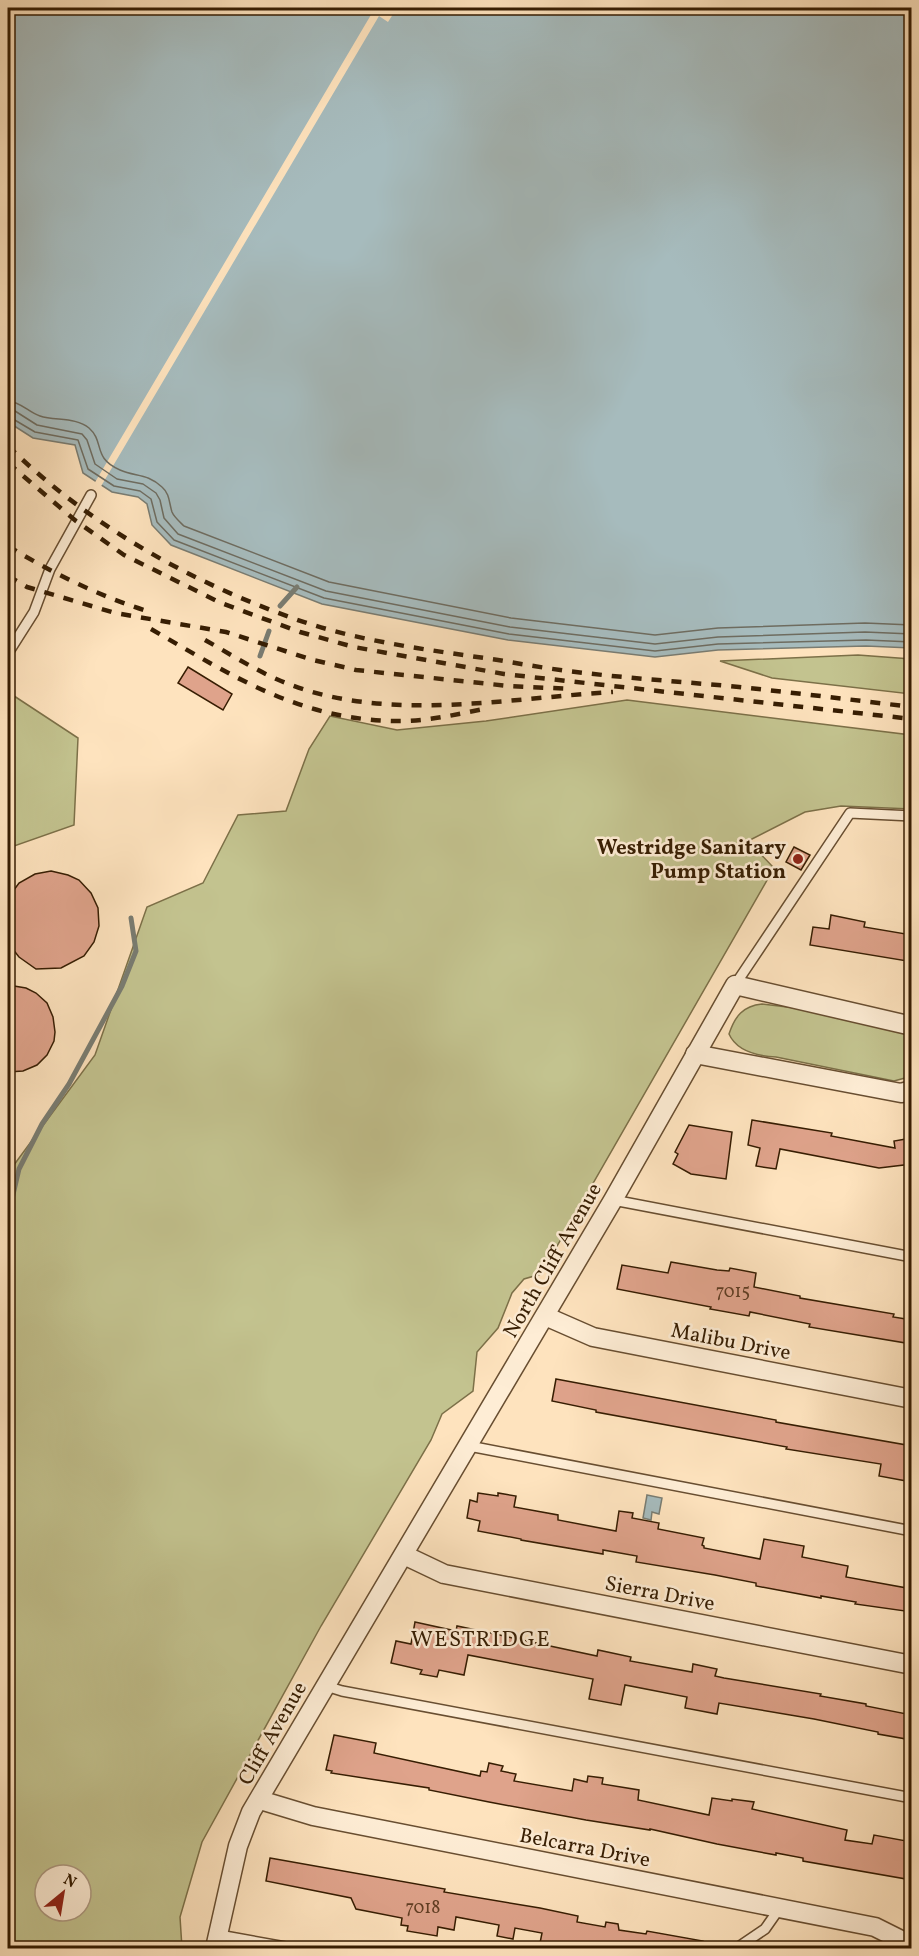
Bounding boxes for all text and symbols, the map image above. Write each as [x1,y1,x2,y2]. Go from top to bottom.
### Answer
place label: Westridge Sanitary Pump Station [597,834,786,887]
marker: Westridge Sanitary Pump Station [791,852,805,866]
street label: North Cliff Avenue [497,1178,610,1344]
house number: 7015 [716,1280,750,1305]
street label: Malibu Drive [668,1317,793,1368]
street label: Sierra Drive [602,1570,717,1619]
district label: WESTRIDGE [411,1625,551,1656]
street label: Cliff Avenue [232,1677,315,1791]
street label: Belcarra Drive [517,1822,653,1875]
north arrow [33,1863,93,1923]
text: N [59,1869,80,1894]
house number: 7018 [406,1896,440,1921]

